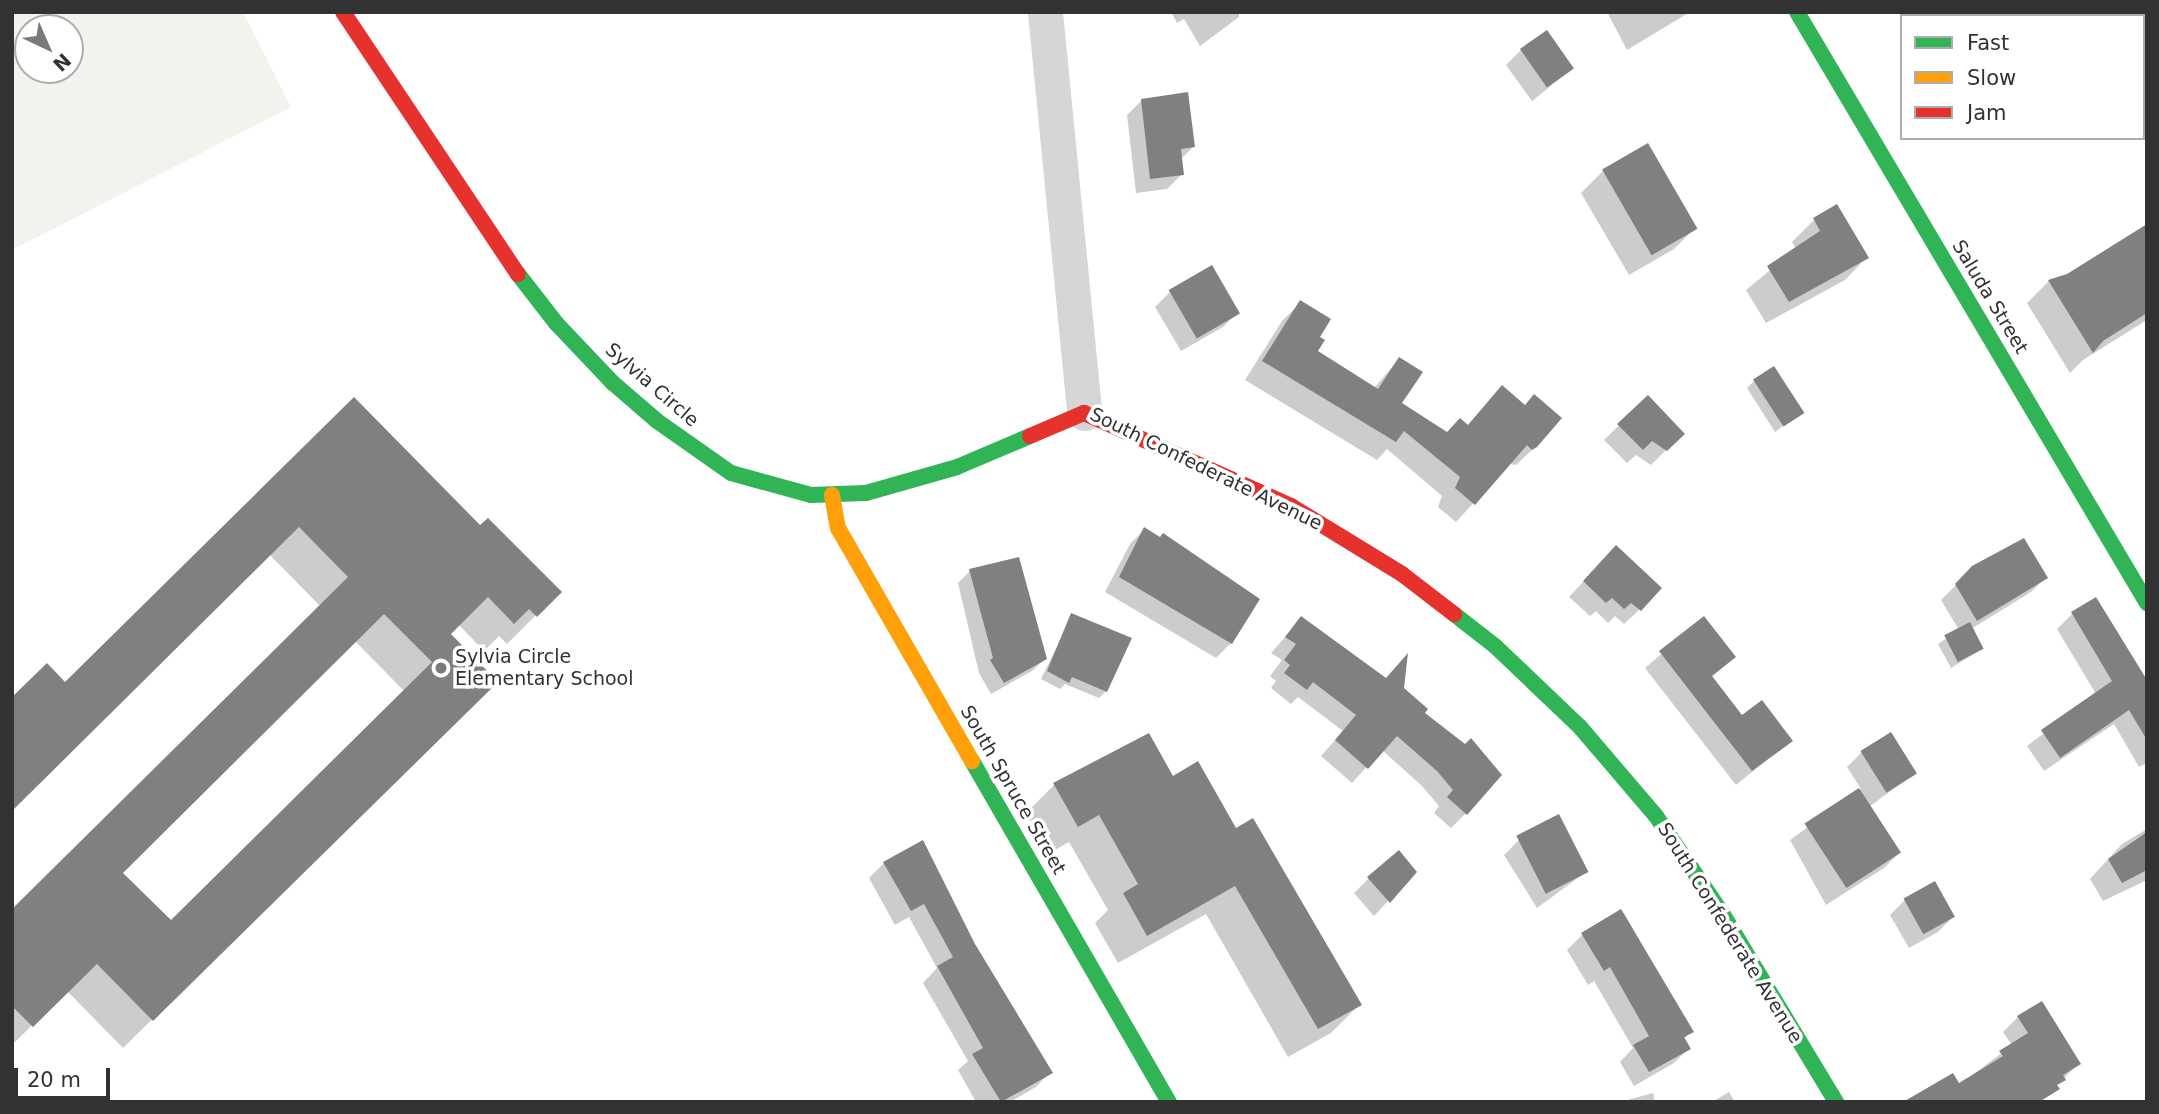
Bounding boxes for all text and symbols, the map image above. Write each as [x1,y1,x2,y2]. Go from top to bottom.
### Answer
north arrow [14,14,84,84]
legend [1900,14,2145,140]
text: Fast [1967,31,2009,55]
text: N [49,49,76,76]
text: Slow [1967,66,2016,90]
text: Jam [1967,101,2007,125]
street label: Saluda Street [1947,236,2033,358]
street label: Sylvia Circle [601,338,703,432]
street label: South Confederate Avenue [1086,403,1326,535]
place label: Sylvia Circle Elementary School [455,646,633,690]
marker: Sylvia Circle Elementary School [433,660,449,676]
street label: South Spruce Street [955,702,1071,878]
street label: South Confederate Avenue [1653,819,1807,1047]
scale bar [18,1054,114,1098]
text: 20 m [27,1068,81,1092]

